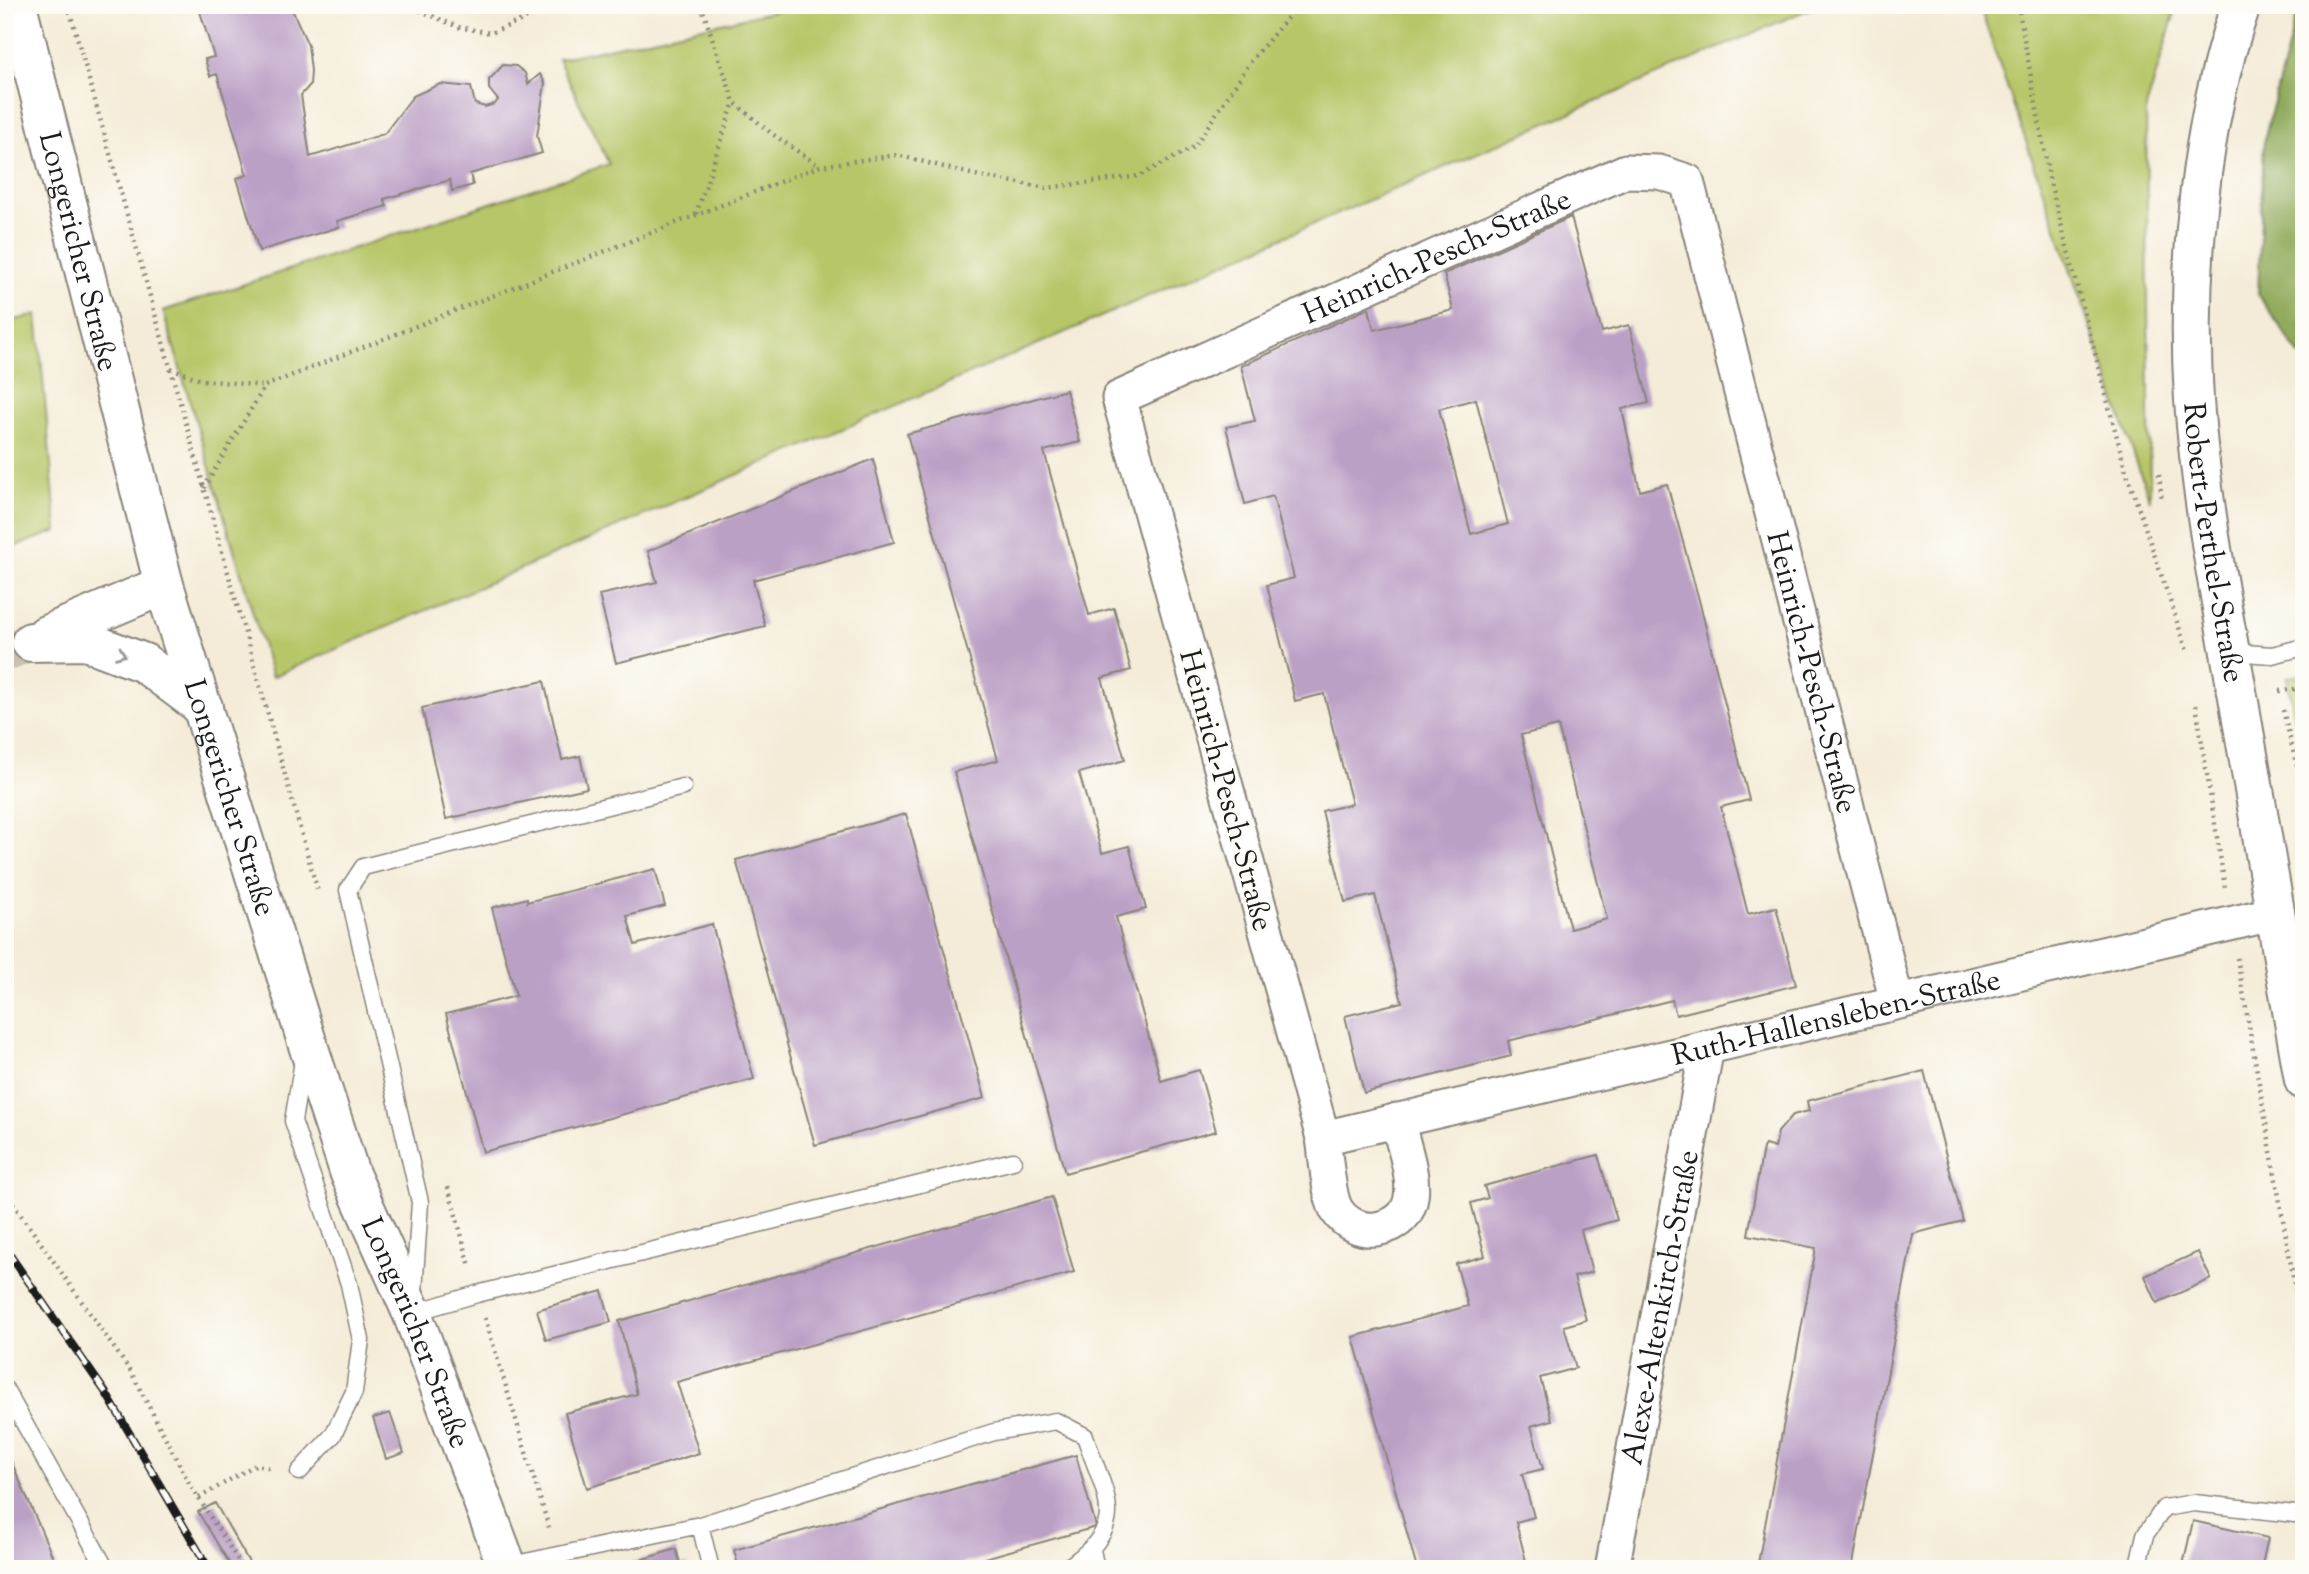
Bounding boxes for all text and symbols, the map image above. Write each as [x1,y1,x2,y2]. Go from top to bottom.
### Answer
street label: Longericher Straße [26,128,128,376]
street label: Heinrich-Pesch-Straße [1296,179,1578,337]
street label: Robert-Perthel-Straße [2170,401,2254,686]
street label: Heinrich-Pesch-Straße [1753,527,1867,818]
street label: Heinrich-Pesch-Straße [1166,645,1283,936]
one-way arrow [115,646,127,660]
street label: Longericher Straße [171,675,285,922]
street label: Ruth-Hallensleben-Straße [1668,960,2005,1079]
street label: Alexe-Altenkirch-Straße [1612,1147,1712,1469]
street label: Longericher Straße [348,1211,480,1455]

